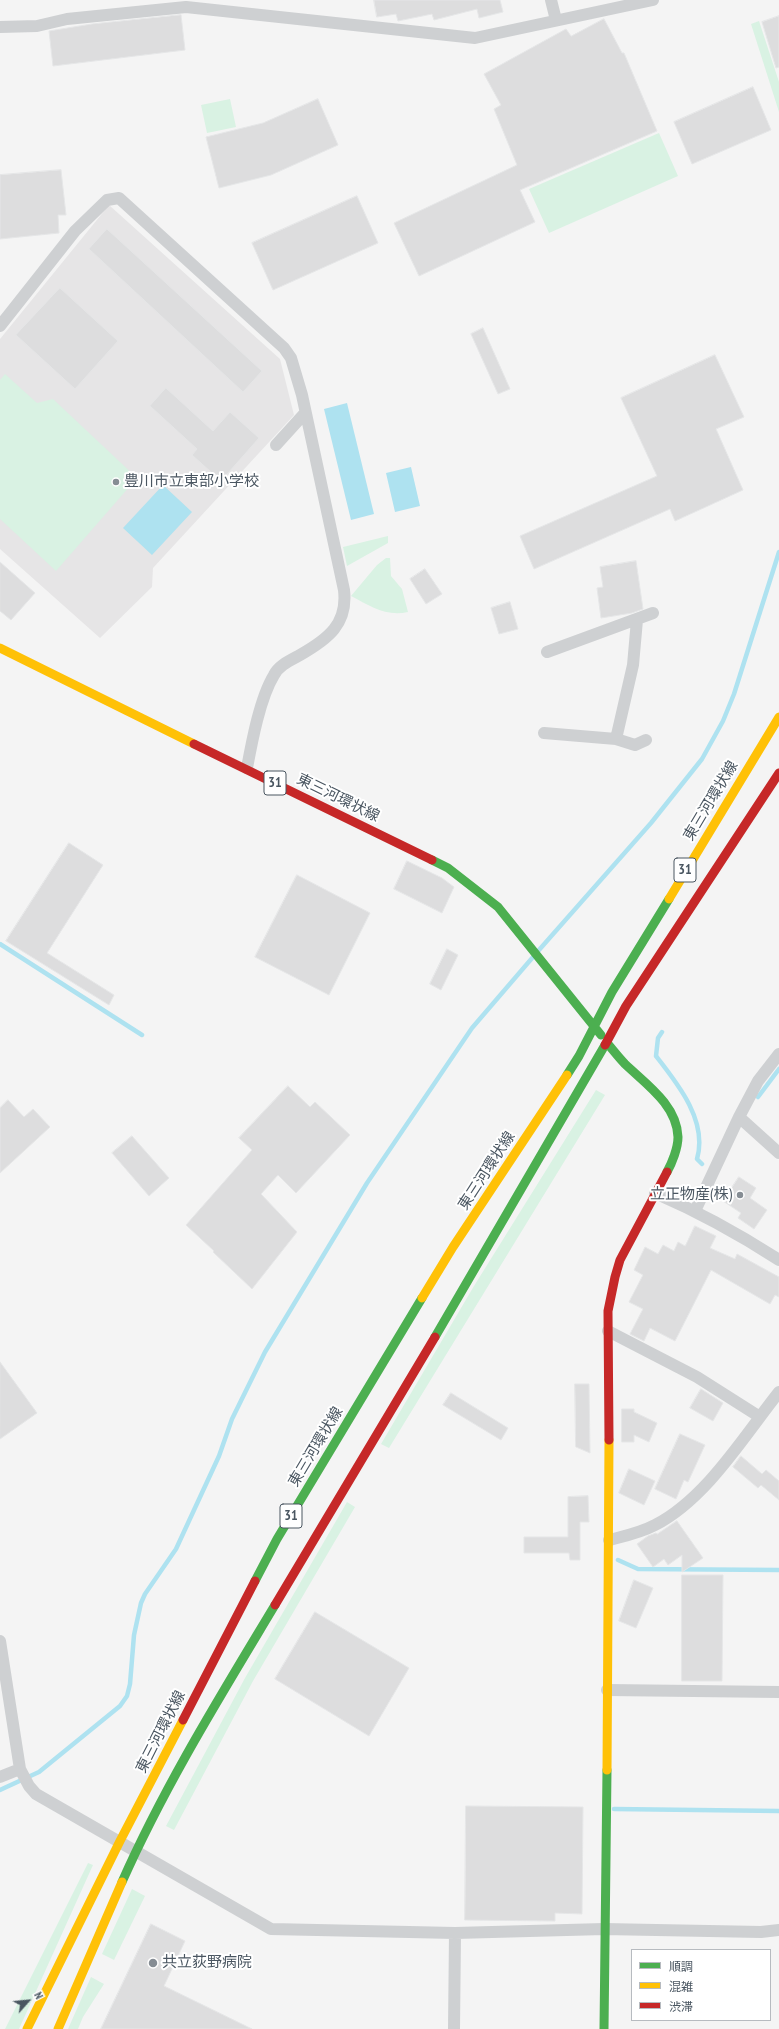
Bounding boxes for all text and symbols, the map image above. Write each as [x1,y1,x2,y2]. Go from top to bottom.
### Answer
place label: 豊川市立東部小学校 [124,473,259,491]
marker: 豊川市立東部小学校 [111,477,121,487]
street label: 東三河環状線 [680,758,742,844]
street label: 東三河環状線 [294,770,382,826]
road number: 31 [264,771,286,795]
road number: 31 [674,858,696,882]
street label: 東三河環状線 [455,1128,519,1214]
place label: 立正物産(株) [650,1186,732,1204]
marker: 立正物産(株) [735,1190,745,1200]
street label: 東三河環状線 [285,1404,347,1490]
road number: 31 [280,1504,302,1528]
street label: 東三河環状線 [133,1688,189,1776]
legend [631,1949,771,2021]
place label: 共立荻野病院 [162,1954,252,1972]
marker: 共立荻野病院 [147,1957,159,1969]
text: 順調 [669,1959,693,1974]
text: 混雑 [669,1979,693,1994]
north arrow [8,1981,48,2021]
text: N [31,1990,46,2001]
text: 渋滞 [669,1999,693,2014]

